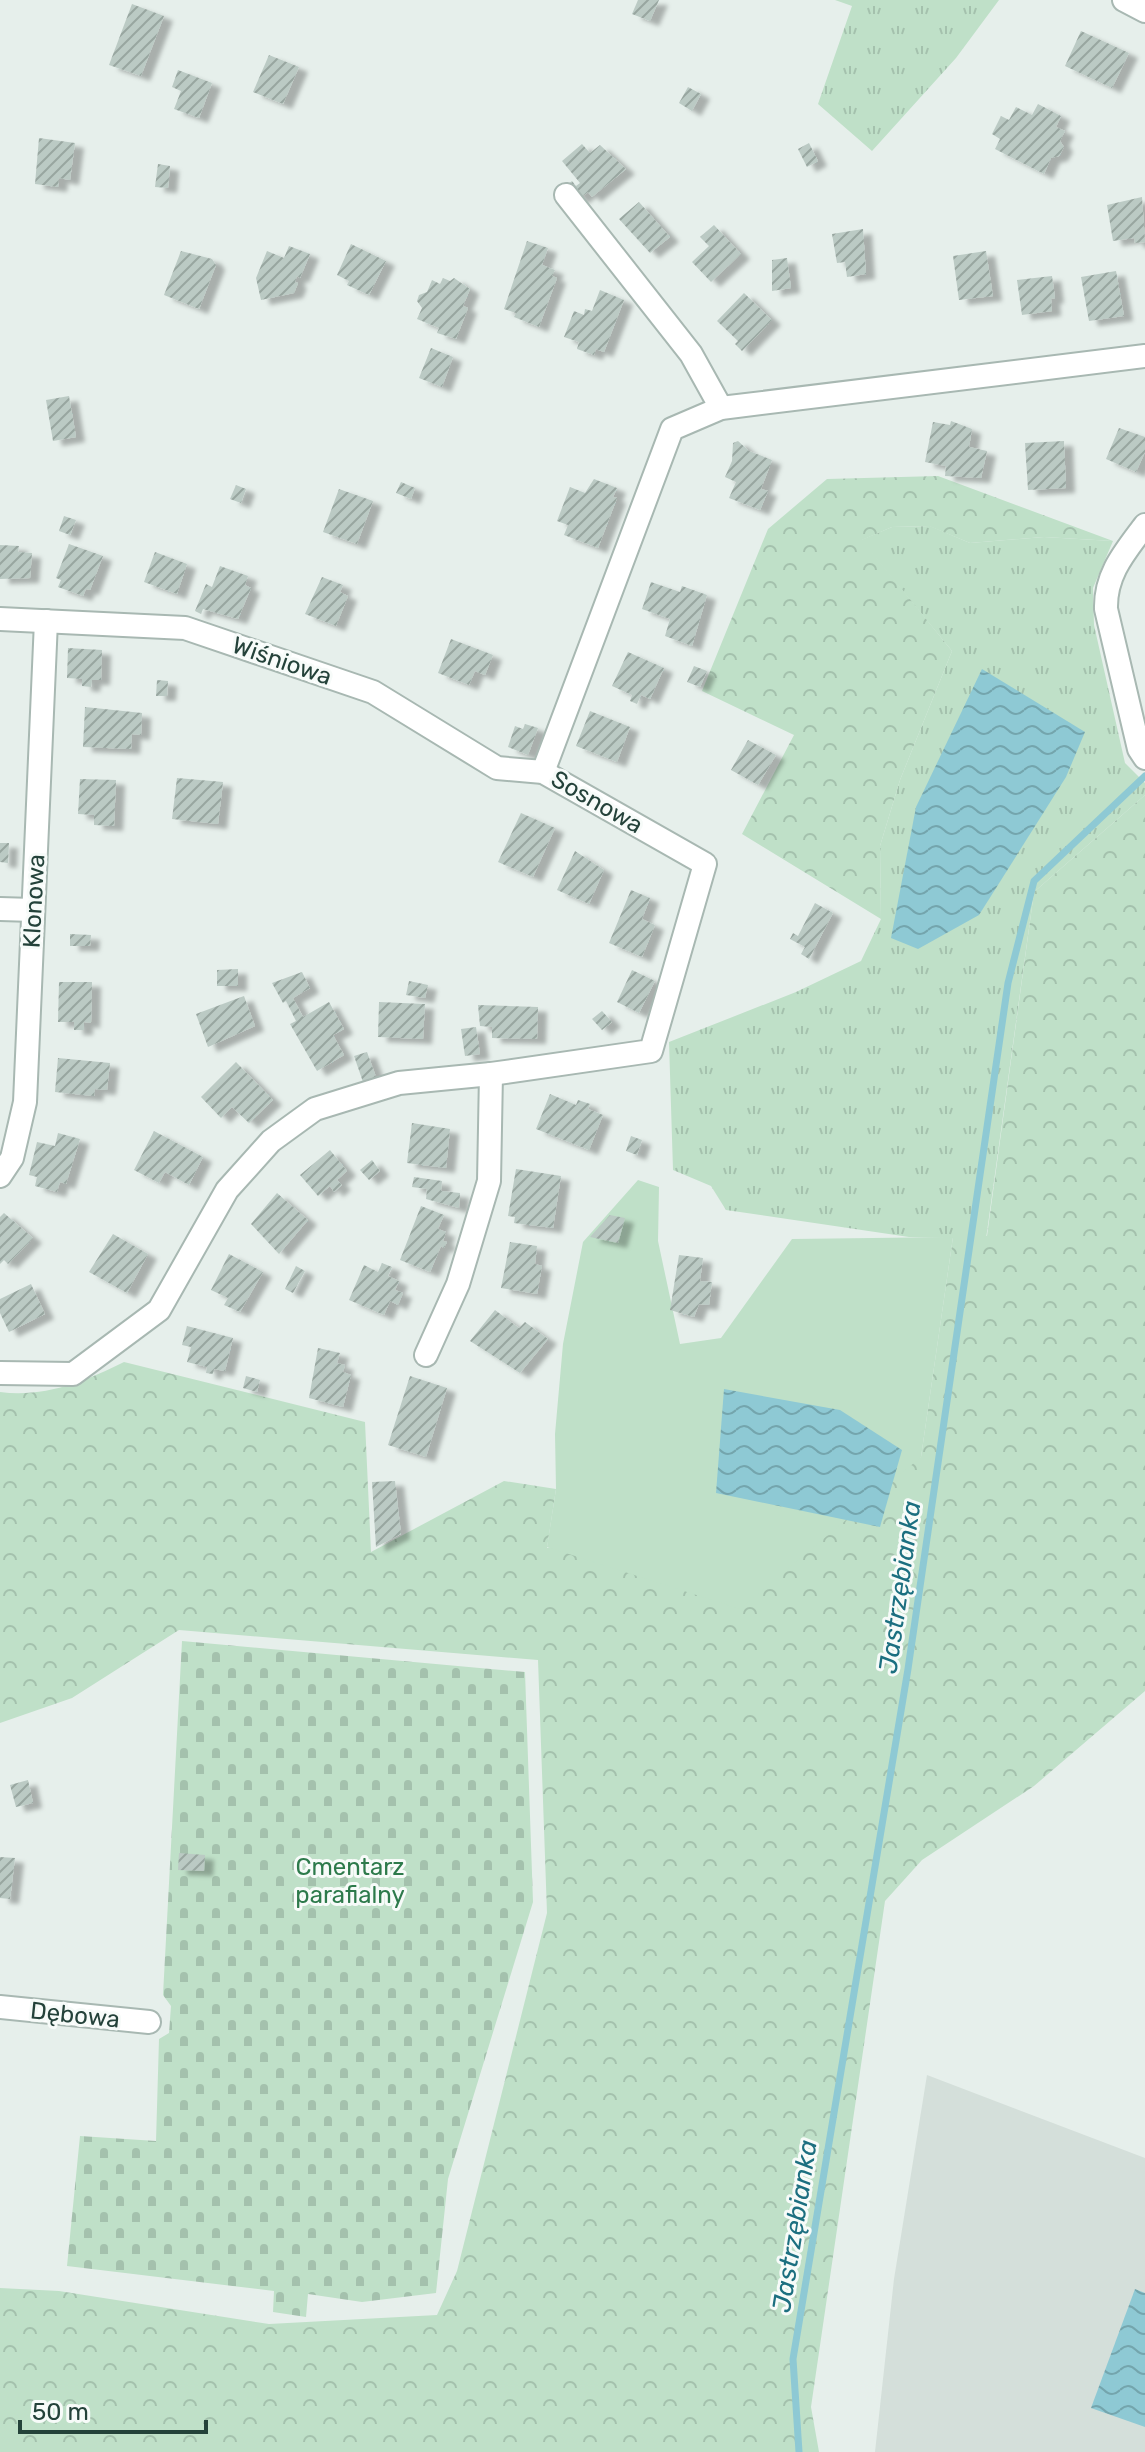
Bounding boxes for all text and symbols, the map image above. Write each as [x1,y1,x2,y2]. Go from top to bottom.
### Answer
street label: Wiśniowa [229,631,335,691]
street label: Sosnowa [546,765,648,839]
street label: Klonowa [18,853,50,949]
water label: Jastrzębianka [873,1499,927,1675]
park label: Cmentarz parafialny [295,1853,405,1909]
street label: Dębowa [29,1996,121,2034]
water label: Jastrzębianka [766,2138,824,2314]
scale bar [20,2384,206,2434]
text: 50 m [32,2398,89,2426]

